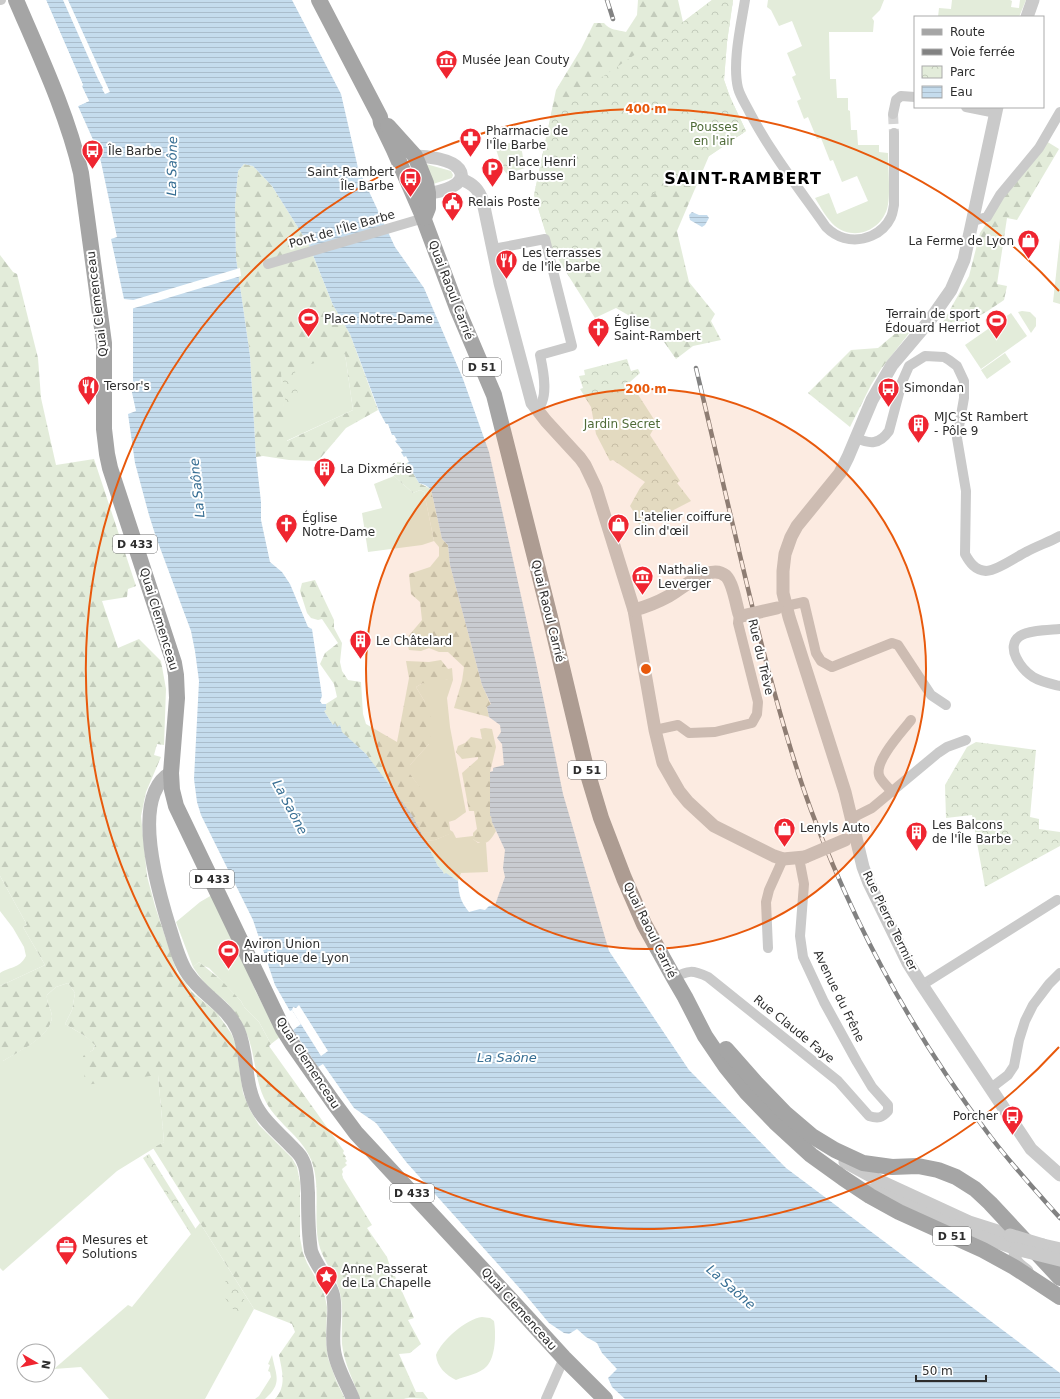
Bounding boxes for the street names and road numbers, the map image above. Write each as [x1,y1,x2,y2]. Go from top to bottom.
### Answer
street label: Pont de l'Île Barbe [287,206,396,251]
street label: Quai Raoul Carrié [426,238,476,342]
street label: Quai Clemenceau [84,250,110,358]
road number: D 51 [463,358,501,376]
road number: D 433 [113,535,157,553]
street label: Quai Raoul Carrié [528,558,568,664]
street label: Quai Clemenceau [137,566,181,672]
street label: Rue du Trève [745,618,777,696]
road number: D 51 [568,761,606,779]
street label: Rue Pierre Termier [860,869,920,973]
road number: D 433 [190,870,234,888]
street label: Quai Raoul Carrié [621,880,679,980]
street label: Avenue du Frêne [811,948,867,1044]
street label: Rue Claude Faye [751,992,837,1066]
street label: Quai Clemenceau [273,1015,343,1111]
road number: D 433 [390,1184,434,1202]
road number: D 51 [933,1227,971,1245]
street label: Quai Clemenceau [478,1265,560,1353]

